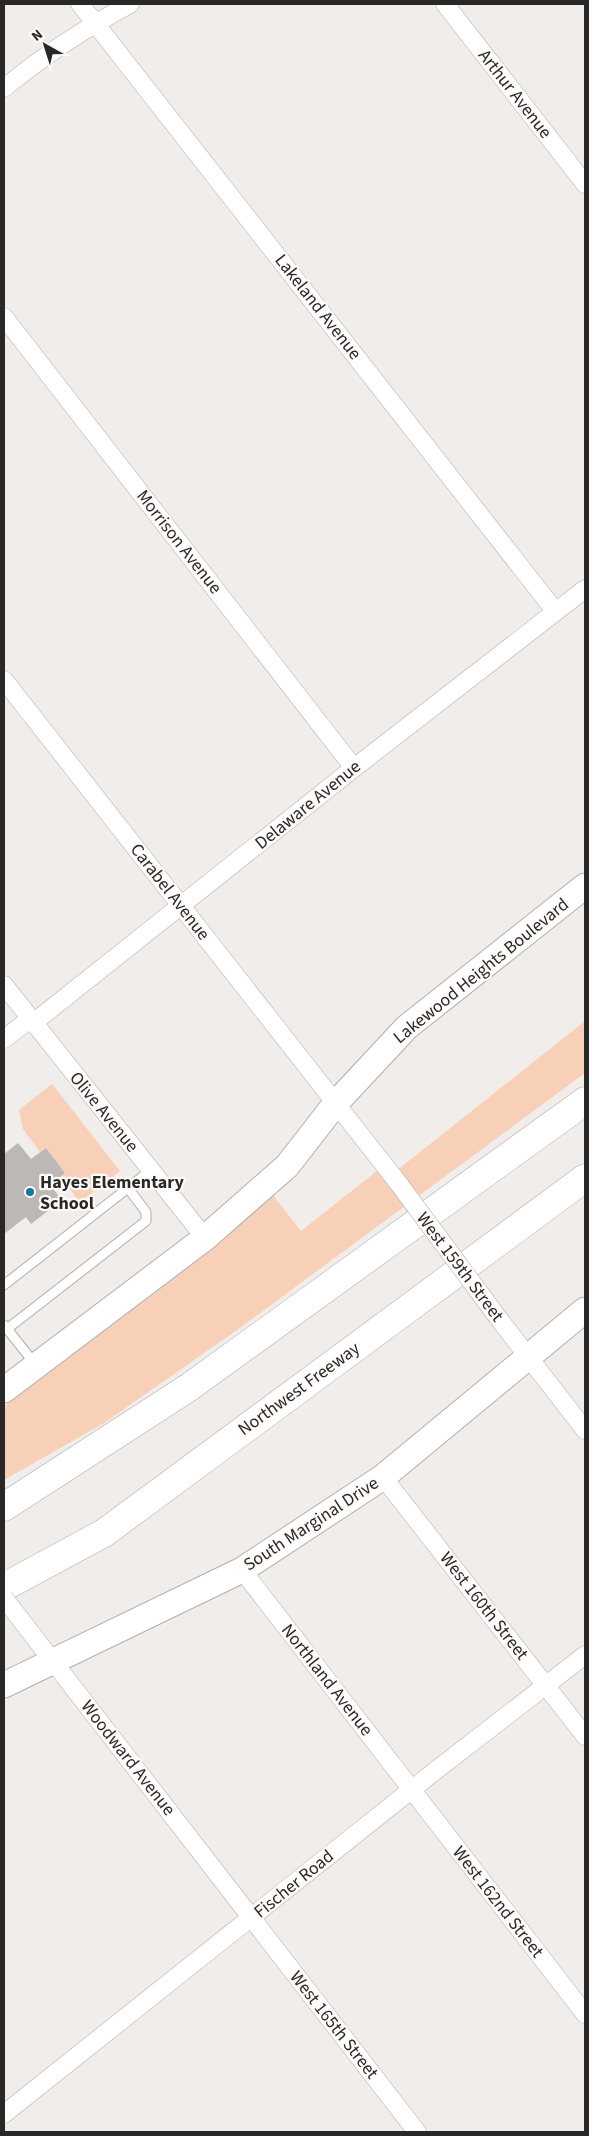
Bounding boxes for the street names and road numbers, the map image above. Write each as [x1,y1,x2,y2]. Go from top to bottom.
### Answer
street label: Arthur Avenue [472,44,558,144]
street label: Lakeland Avenue [269,249,367,365]
street label: Morrison Avenue [130,485,228,599]
street label: Delaware Avenue [250,754,366,855]
street label: Carabel Avenue [124,838,216,946]
street label: Lakewood Heights Boulevard [388,892,574,1050]
street label: Olive Avenue [64,1066,144,1158]
street label: West 159th Street [410,1207,510,1327]
street label: Northwest Freeway [233,1336,365,1442]
street label: South Marginal Drive [239,1471,383,1577]
street label: West 160th Street [434,1547,534,1665]
street label: Northland Avenue [275,1619,379,1741]
street label: Woodward Avenue [75,1695,181,1821]
street label: West 162nd Street [446,1841,550,1963]
street label: Fischer Road [249,1844,339,1924]
street label: West 165th Street [284,1966,384,2084]

